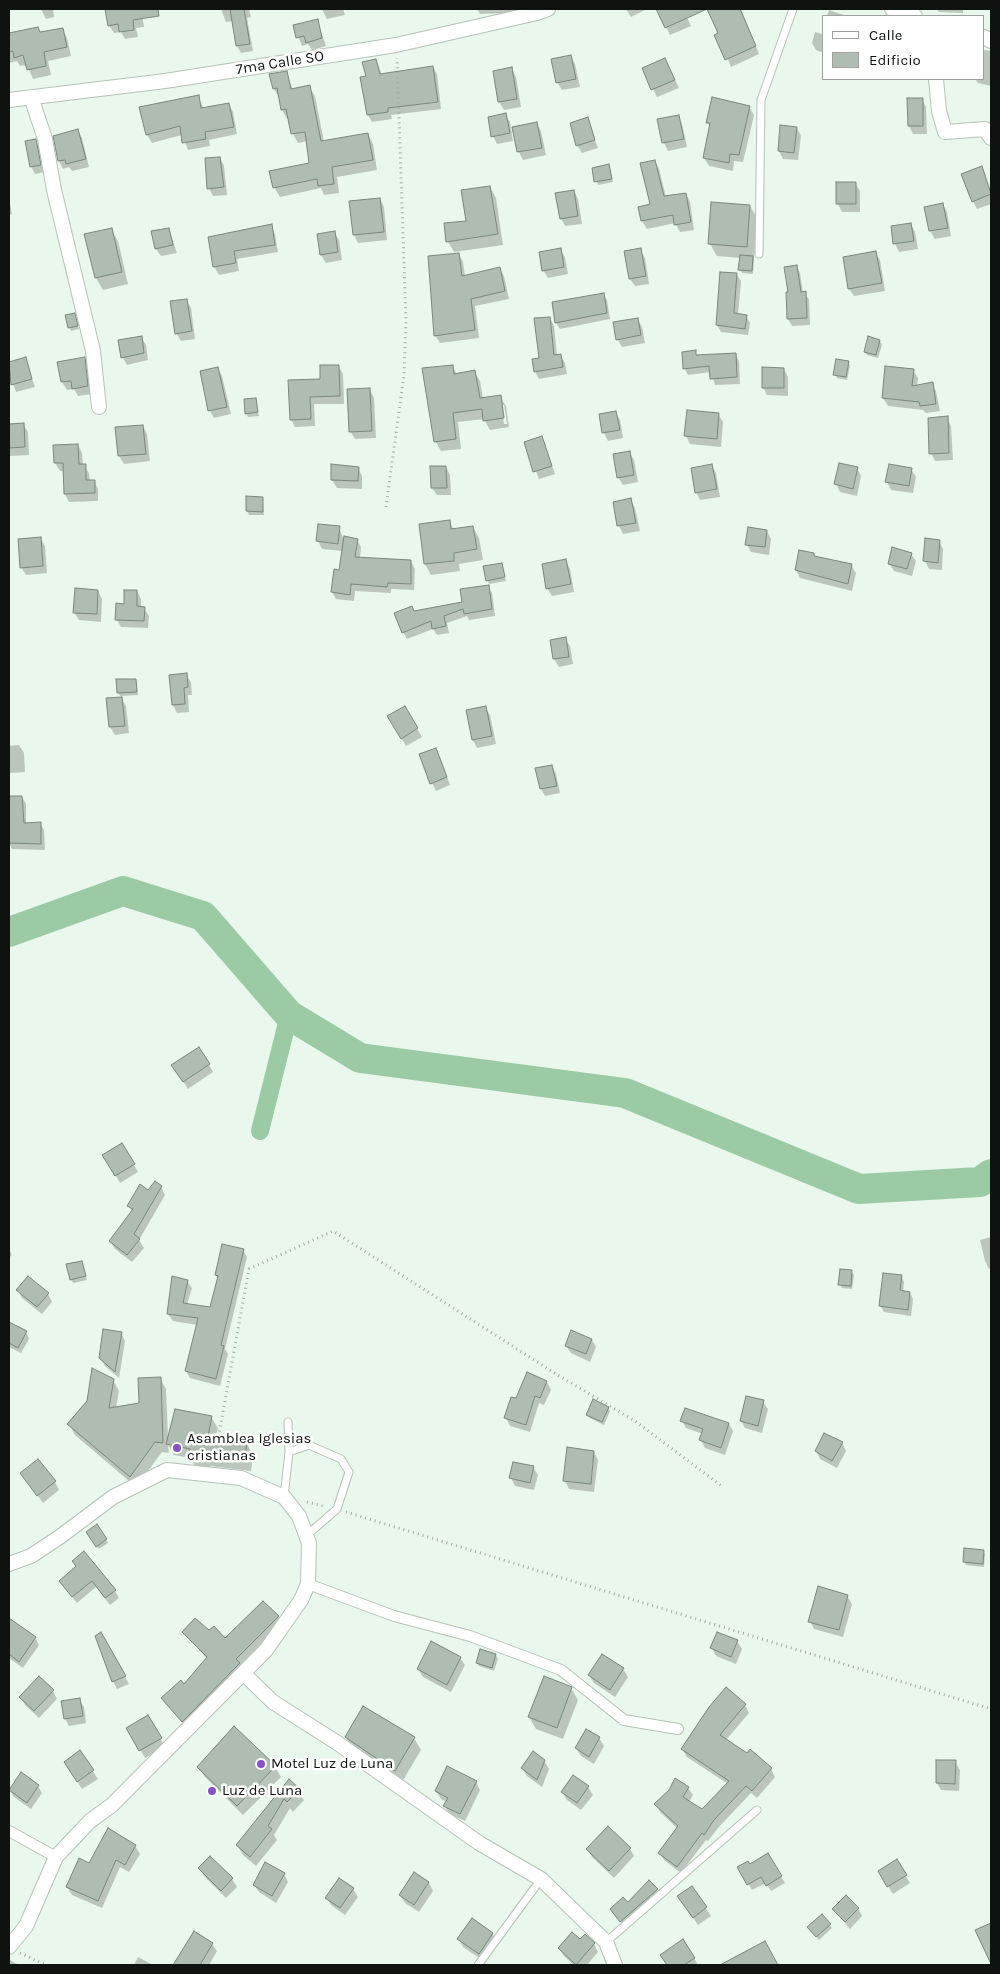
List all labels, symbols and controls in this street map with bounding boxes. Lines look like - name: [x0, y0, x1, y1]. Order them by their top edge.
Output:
- legend: [822, 15, 985, 80]
- text: Calle: [869, 26, 903, 44]
- street label: 7ma Calle SO: [235, 47, 325, 79]
- text: Edificio: [869, 51, 921, 69]
- place label: Asamblea Iglesias cristianas: [187, 1430, 311, 1465]
- marker: Asamblea Iglesias cristianas: [171, 1442, 183, 1454]
- place label: Motel Luz de Luna: [271, 1755, 393, 1773]
- marker: Motel Luz de Luna: [255, 1758, 267, 1770]
- place label: Luz de Luna: [222, 1782, 302, 1800]
- marker: Luz de Luna: [206, 1785, 218, 1797]

